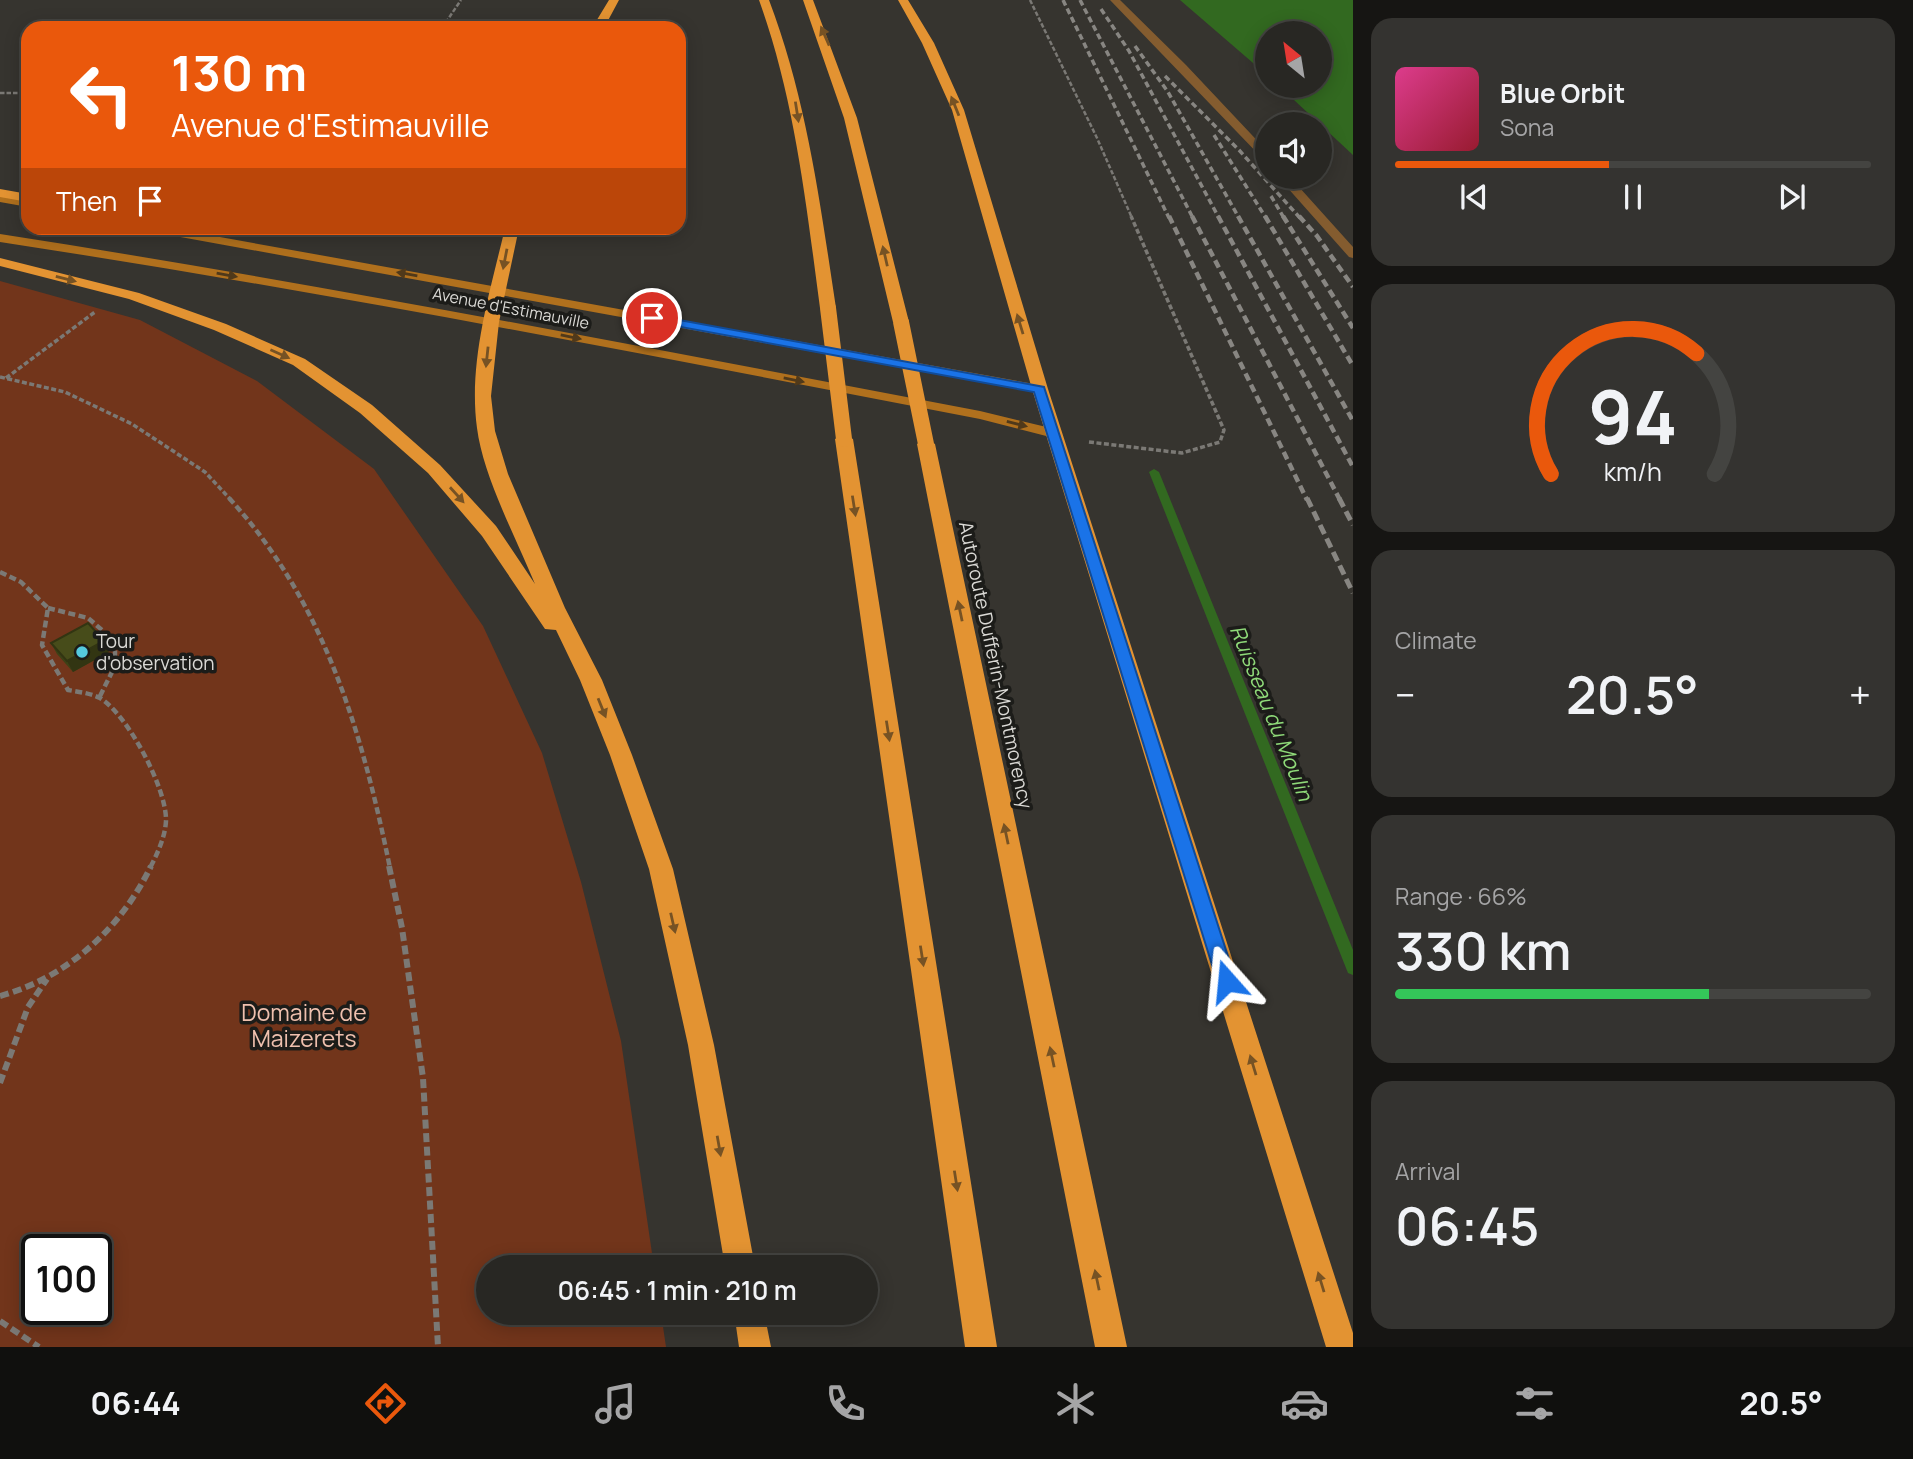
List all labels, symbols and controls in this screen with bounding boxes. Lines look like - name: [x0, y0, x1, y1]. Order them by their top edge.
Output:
- north arrow: [1255, 21, 1332, 98]
- map controls: [1255, 21, 1332, 189]
- one-way arrow: [819, 26, 830, 47]
- text: 130 m: [171, 39, 307, 106]
- icon: left: [56, 49, 147, 140]
- text: Blue Orbit: [1500, 75, 1625, 111]
- one-way arrow: [950, 95, 961, 116]
- one-way arrow: [791, 101, 802, 123]
- text: Avenue d'Estimauville: [171, 103, 489, 147]
- text: Sona: [1500, 111, 1554, 143]
- button: sound: [1255, 112, 1332, 189]
- icon: previous: [1455, 178, 1493, 216]
- icon: pause: [1614, 178, 1652, 216]
- icon: next: [1773, 178, 1811, 216]
- icon: arrive: [131, 182, 169, 220]
- text: Then: [56, 183, 117, 219]
- one-way arrow: [879, 244, 890, 266]
- one-way arrow: [499, 248, 510, 270]
- one-way arrow: [396, 268, 418, 279]
- one-way arrow: [216, 270, 238, 281]
- one-way arrow: [55, 274, 77, 285]
- street label: Avenue d'Estimauville: [431, 282, 591, 334]
- pin: [622, 288, 682, 348]
- icon: arrive: [633, 299, 671, 337]
- one-way arrow: [1015, 313, 1025, 334]
- one-way arrow: [560, 332, 582, 343]
- one-way arrow: [481, 346, 492, 368]
- one-way arrow: [270, 349, 291, 360]
- text: 94: [1588, 366, 1678, 466]
- one-way arrow: [783, 374, 805, 385]
- one-way arrow: [1007, 419, 1029, 430]
- text: km/h: [1604, 453, 1662, 488]
- one-way arrow: [449, 486, 465, 504]
- one-way arrow: [849, 495, 860, 517]
- street label: Autoroute Dufferin-Montmorency: [953, 519, 1039, 811]
- one-way arrow: [955, 600, 966, 622]
- water label: Ruisseau du Moulin: [1224, 621, 1321, 806]
- text: Climate: [1395, 624, 1477, 656]
- place label: Tour d'observation: [96, 628, 215, 676]
- marker: Tour d'observation: [74, 644, 90, 660]
- text: 20.5°: [1566, 659, 1699, 730]
- text: −: [1395, 668, 1416, 720]
- text: +: [1849, 668, 1871, 720]
- one-way arrow: [597, 697, 608, 718]
- one-way arrow: [883, 720, 894, 742]
- one-way arrow: [1000, 823, 1011, 845]
- text: Range · 66%: [1395, 880, 1527, 912]
- one-way arrow: [668, 912, 679, 934]
- text: 330 km: [1395, 915, 1571, 986]
- position arrow: [1190, 944, 1264, 1018]
- one-way arrow: [917, 945, 928, 967]
- park label: Domaine de Maizerets: [241, 996, 367, 1054]
- one-way arrow: [1046, 1046, 1057, 1068]
- one-way arrow: [1247, 1054, 1258, 1075]
- one-way arrow: [714, 1135, 725, 1157]
- text: Arrival: [1395, 1155, 1461, 1187]
- one-way arrow: [951, 1170, 962, 1192]
- text: 06:45: [1395, 1190, 1539, 1261]
- speed limit sign: 100: [21, 1234, 112, 1325]
- one-way arrow: [1092, 1269, 1103, 1291]
- one-way arrow: [1316, 1271, 1326, 1292]
- text: 06:45 · 1 min · 210 m: [557, 1272, 797, 1308]
- icon: directions: [361, 1379, 410, 1428]
- icon: music: [591, 1379, 640, 1428]
- icon: phone: [821, 1379, 870, 1428]
- icon: climate: [1051, 1379, 1100, 1428]
- icon: car: [1280, 1379, 1329, 1428]
- icon: filters: [1510, 1379, 1559, 1428]
- text: 06:44: [90, 1381, 181, 1425]
- text: 20.5°: [1740, 1381, 1823, 1425]

